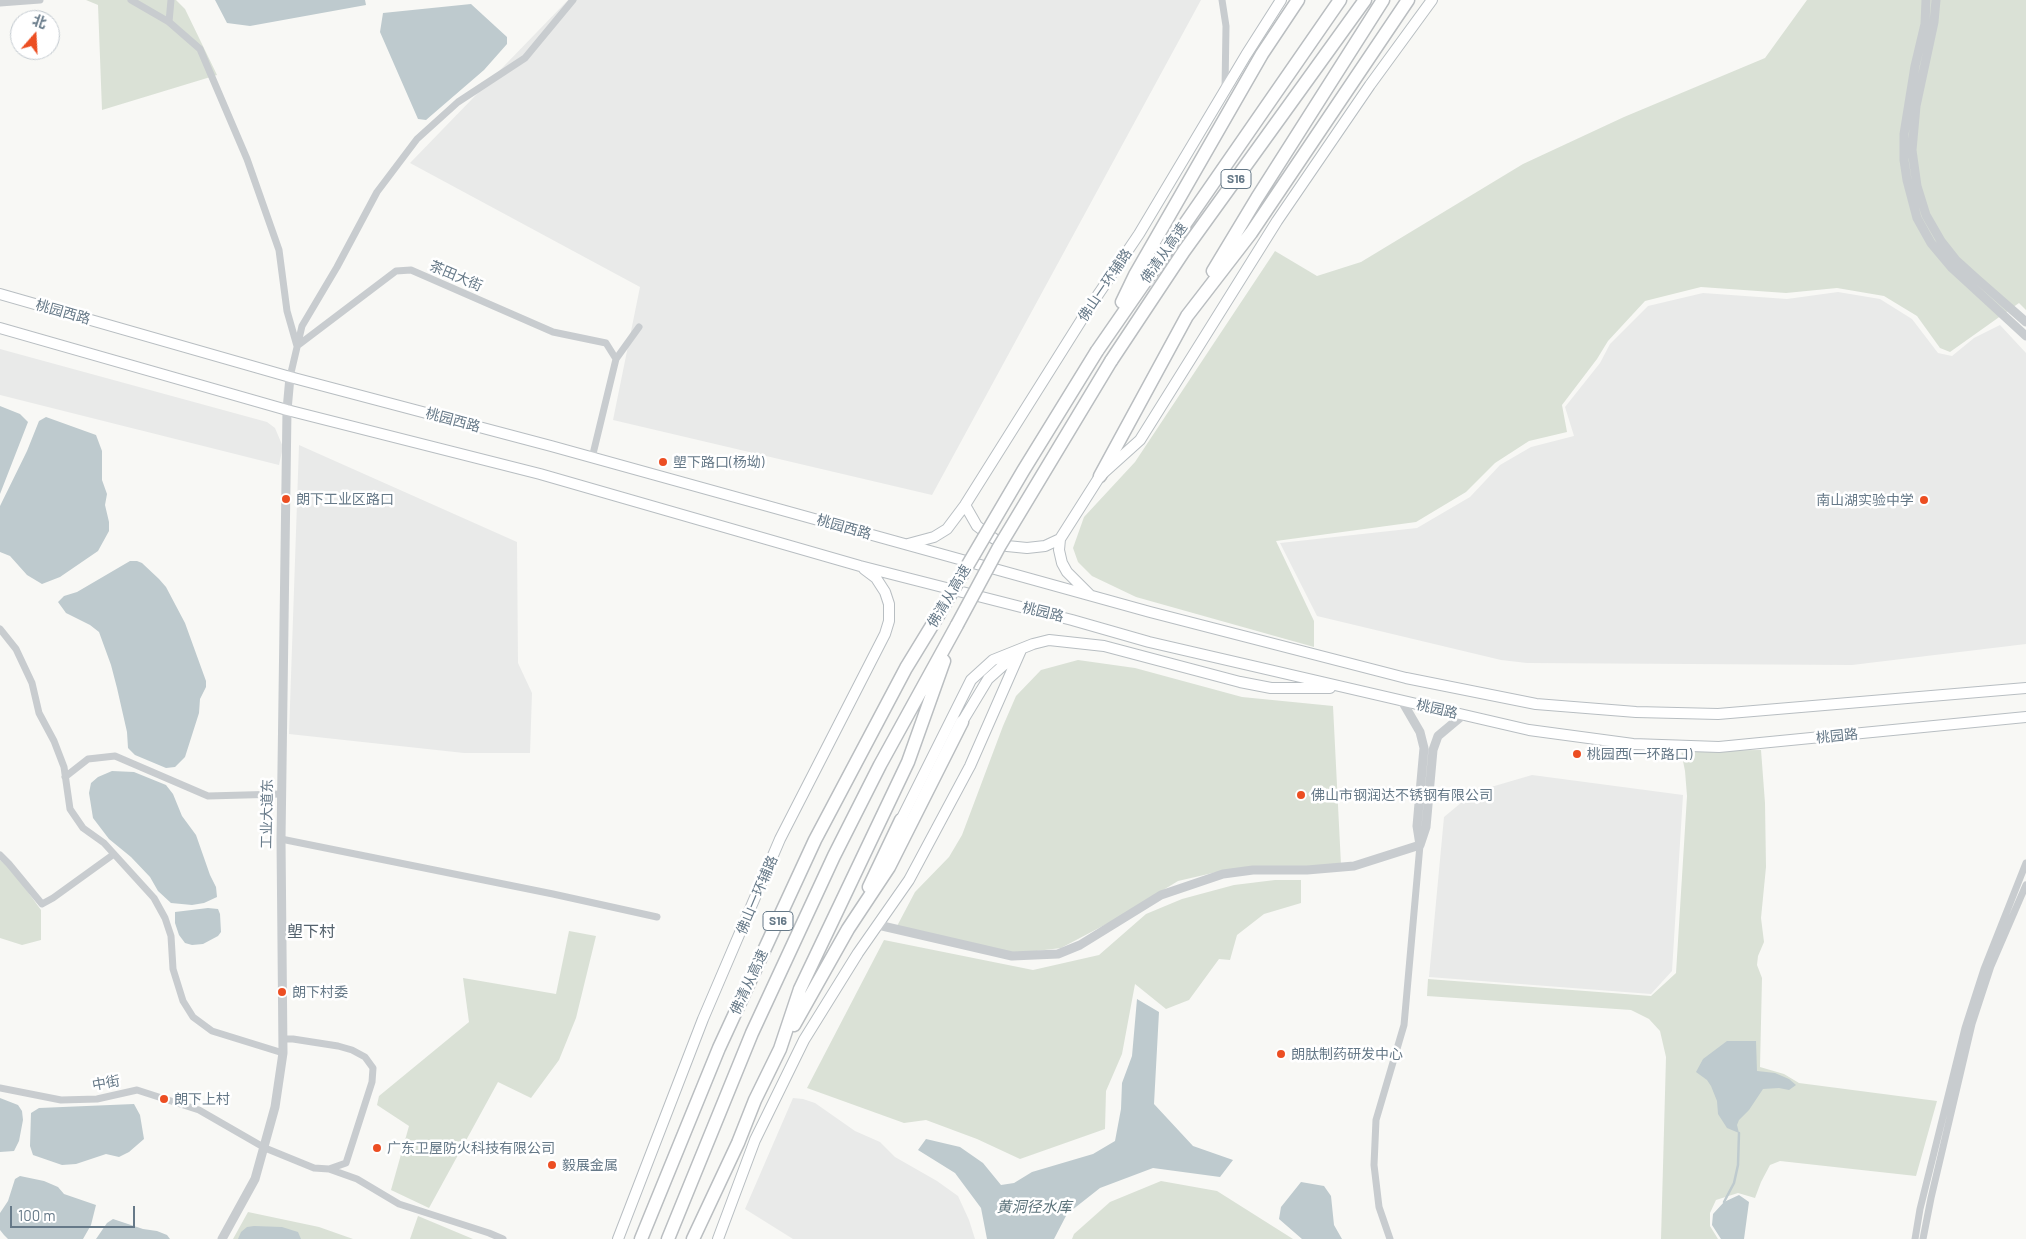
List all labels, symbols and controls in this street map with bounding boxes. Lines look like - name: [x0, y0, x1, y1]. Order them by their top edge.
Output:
- north arrow: [10, 10, 60, 60]
- text: 北: [30, 11, 49, 32]
- road number: S16: [1221, 170, 1251, 188]
- street label: 佛清从高速: [1137, 220, 1191, 286]
- street label: 佛山一环辅路: [1075, 245, 1135, 325]
- street label: 茶田大街: [427, 257, 485, 295]
- street label: 桃园西路: [34, 296, 92, 328]
- street label: 桃园西路: [424, 405, 482, 435]
- place label: 塱下路口(杨坳): [673, 454, 764, 470]
- marker: 塱下路口(杨坳): [657, 456, 669, 468]
- place label: 朗下工业区路口: [296, 491, 394, 507]
- place label: 南山湖实验中学: [1816, 492, 1914, 508]
- marker: 朗下工业区路口: [280, 493, 292, 505]
- marker: 南山湖实验中学: [1918, 494, 1930, 506]
- street label: 桃园西路: [815, 511, 873, 543]
- street label: 佛清从高速: [924, 562, 974, 630]
- street label: 桃园路: [1021, 599, 1065, 625]
- street label: 桃园路: [1415, 696, 1459, 722]
- street label: 桃园路: [1815, 725, 1859, 747]
- place label: 桃园西(一环路口): [1587, 746, 1692, 762]
- marker: 桃园西(一环路口): [1571, 748, 1583, 760]
- street label: 工业大道东: [258, 779, 276, 849]
- place label: 佛山市钢润达不锈钢有限公司: [1311, 787, 1493, 803]
- marker: 佛山市钢润达不锈钢有限公司: [1295, 789, 1307, 801]
- street label: 佛山一环辅路: [733, 853, 781, 937]
- road number: S16: [763, 911, 793, 930]
- district label: 塱下村: [287, 922, 335, 942]
- street label: 佛清从高速: [727, 947, 771, 1017]
- place label: 朗下村委: [292, 984, 348, 1000]
- marker: 朗下村委: [276, 986, 288, 998]
- place label: 朗肽制药研发中心: [1291, 1046, 1403, 1062]
- marker: 朗肽制药研发中心: [1275, 1048, 1287, 1060]
- street label: 中街: [91, 1072, 121, 1094]
- place label: 朗下上村: [174, 1091, 230, 1107]
- marker: 朗下上村: [158, 1093, 170, 1105]
- place label: 广东卫屋防火科技有限公司: [387, 1140, 555, 1156]
- marker: 广东卫屋防火科技有限公司: [371, 1142, 383, 1154]
- place label: 毅展金属: [562, 1157, 618, 1173]
- marker: 毅展金属: [546, 1159, 558, 1171]
- scale bar: [12, 1196, 138, 1228]
- water label: 黄洞径水库: [997, 1198, 1071, 1216]
- text: 100 m: [18, 1206, 56, 1224]

